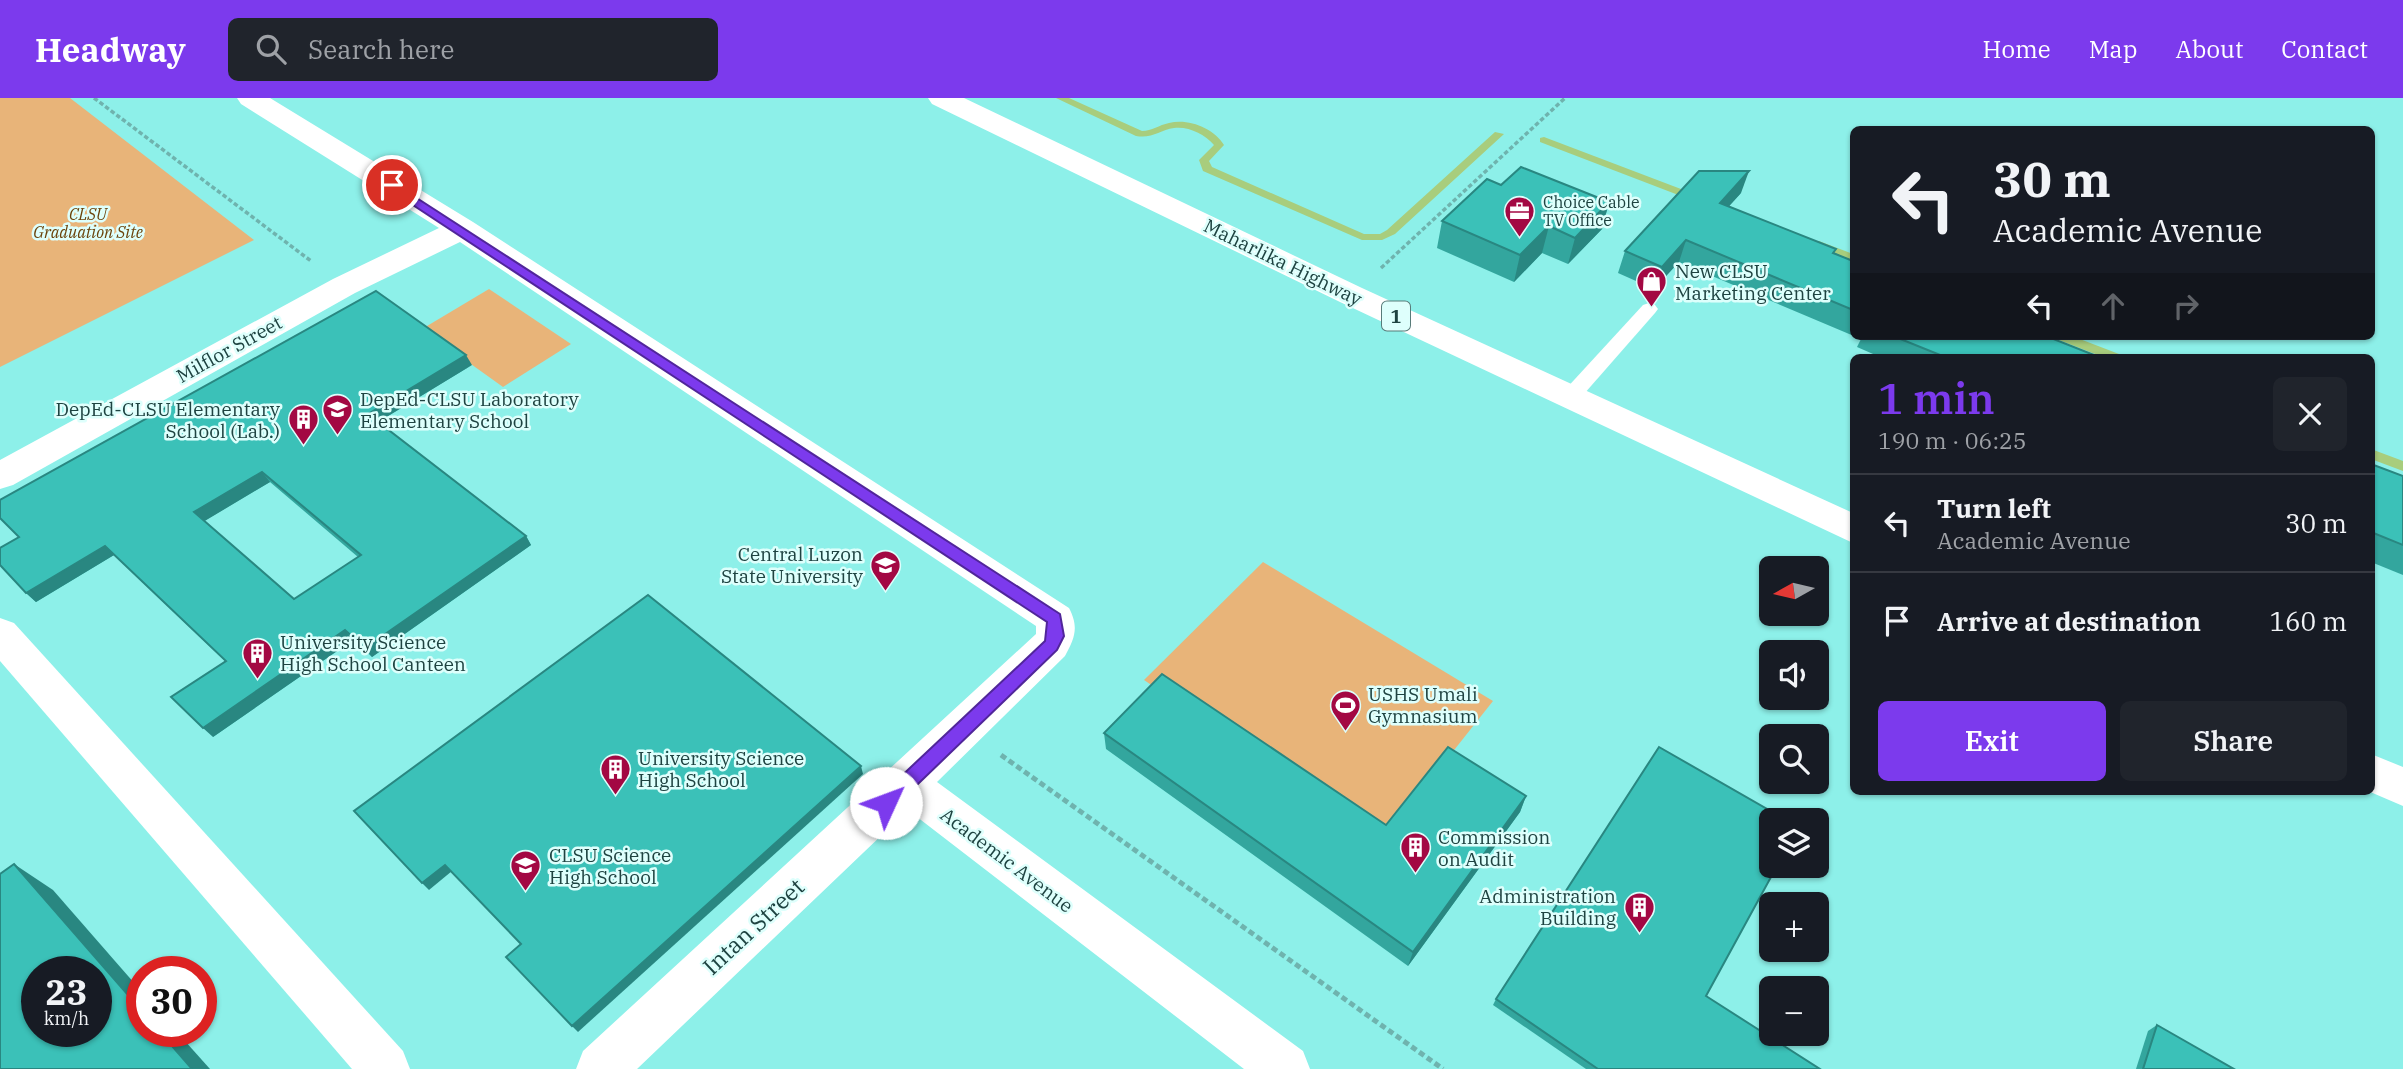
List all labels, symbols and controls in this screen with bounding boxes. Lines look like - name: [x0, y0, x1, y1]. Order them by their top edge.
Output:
- search box: [228, 18, 718, 81]
- text: Headway: [35, 28, 186, 71]
- icon: search: [252, 30, 290, 68]
- text: Search here: [308, 32, 454, 66]
- text: Home: [1983, 33, 2051, 65]
- text: Map: [2089, 33, 2137, 65]
- text: About: [2175, 33, 2243, 65]
- text: Contact: [2281, 33, 2368, 65]
- text: 30 m: [1993, 147, 2111, 210]
- icon: left: [1878, 154, 1969, 245]
- pin: [362, 155, 422, 215]
- icon: arrive: [373, 166, 411, 204]
- place label: Choice Cable TV Office: [1543, 192, 1640, 230]
- office icon: Choice Cable TV Office: [1503, 194, 1537, 238]
- park label: CLSU Graduation Site: [33, 204, 143, 242]
- text: Academic Avenue: [1993, 209, 2262, 251]
- street label: Maharlika Highway: [1200, 213, 1367, 311]
- place label: New CLSU Marketing Center: [1675, 259, 1831, 305]
- shop icon: New CLSU Marketing Center: [1635, 265, 1669, 309]
- icon: left: [2021, 287, 2059, 325]
- icon: ahead: [2094, 287, 2132, 325]
- icon: right: [2167, 287, 2205, 325]
- road number: 1: [1382, 302, 1410, 330]
- street label: Milflor Street: [172, 310, 286, 388]
- text: 1 min: [1878, 371, 1995, 426]
- button: close: [2273, 377, 2347, 451]
- place label: DepEd-CLSU Laboratory Elementary School: [360, 387, 580, 433]
- school or university icon: DepEd-CLSU Laboratory Elementary School: [320, 393, 354, 437]
- place label: DepEd-CLSU Elementary School (Lab.): [55, 397, 281, 443]
- building icon: DepEd-CLSU Elementary School (Lab.): [286, 403, 320, 447]
- text: 190 m · 06:25: [1878, 425, 2027, 455]
- text: Turn left: [1937, 491, 2051, 525]
- icon: left: [1878, 504, 1916, 542]
- text: 30 m: [2285, 506, 2347, 540]
- text: Academic Avenue: [1937, 525, 2131, 555]
- place label: Central Luzon State University: [721, 542, 864, 588]
- school or university icon: Central Luzon State University: [869, 548, 903, 592]
- north arrow: [1759, 556, 1829, 626]
- map controls: [1759, 556, 1829, 1046]
- icon: arrive: [1878, 602, 1916, 640]
- text: Arrive at destination: [1937, 604, 2201, 638]
- text: 160 m: [2269, 604, 2347, 638]
- place label: University Science High School Canteen: [280, 630, 466, 676]
- building icon: University Science High School Canteen: [240, 636, 274, 680]
- button: sound: [1759, 640, 1829, 710]
- place label: USHS Umali Gymnasium: [1368, 682, 1478, 728]
- sports icon: USHS Umali Gymnasium: [1328, 688, 1362, 732]
- button: Exit: [1878, 701, 2106, 781]
- button: Share: [2120, 701, 2347, 781]
- button: search: [1759, 724, 1829, 794]
- place label: University Science High School: [638, 746, 804, 792]
- building icon: University Science High School: [598, 752, 632, 796]
- position arrow: [849, 766, 923, 840]
- street label: Academic Avenue: [936, 802, 1078, 918]
- button: layers: [1759, 808, 1829, 878]
- place label: Commission on Audit: [1438, 825, 1550, 871]
- building icon: Commission on Audit: [1398, 831, 1432, 875]
- place label: CLSU Science High School: [549, 843, 671, 889]
- school or university icon: CLSU Science High School: [509, 849, 543, 893]
- street label: Intan Street: [696, 871, 810, 981]
- place label: Administration Building: [1479, 884, 1617, 930]
- building icon: Administration Building: [1622, 890, 1656, 934]
- button: +: [1759, 892, 1829, 962]
- speed limit sign: 30: [126, 956, 217, 1047]
- text: 23: [45, 969, 88, 1015]
- button: −: [1759, 976, 1829, 1046]
- text: km/h: [44, 1007, 89, 1030]

